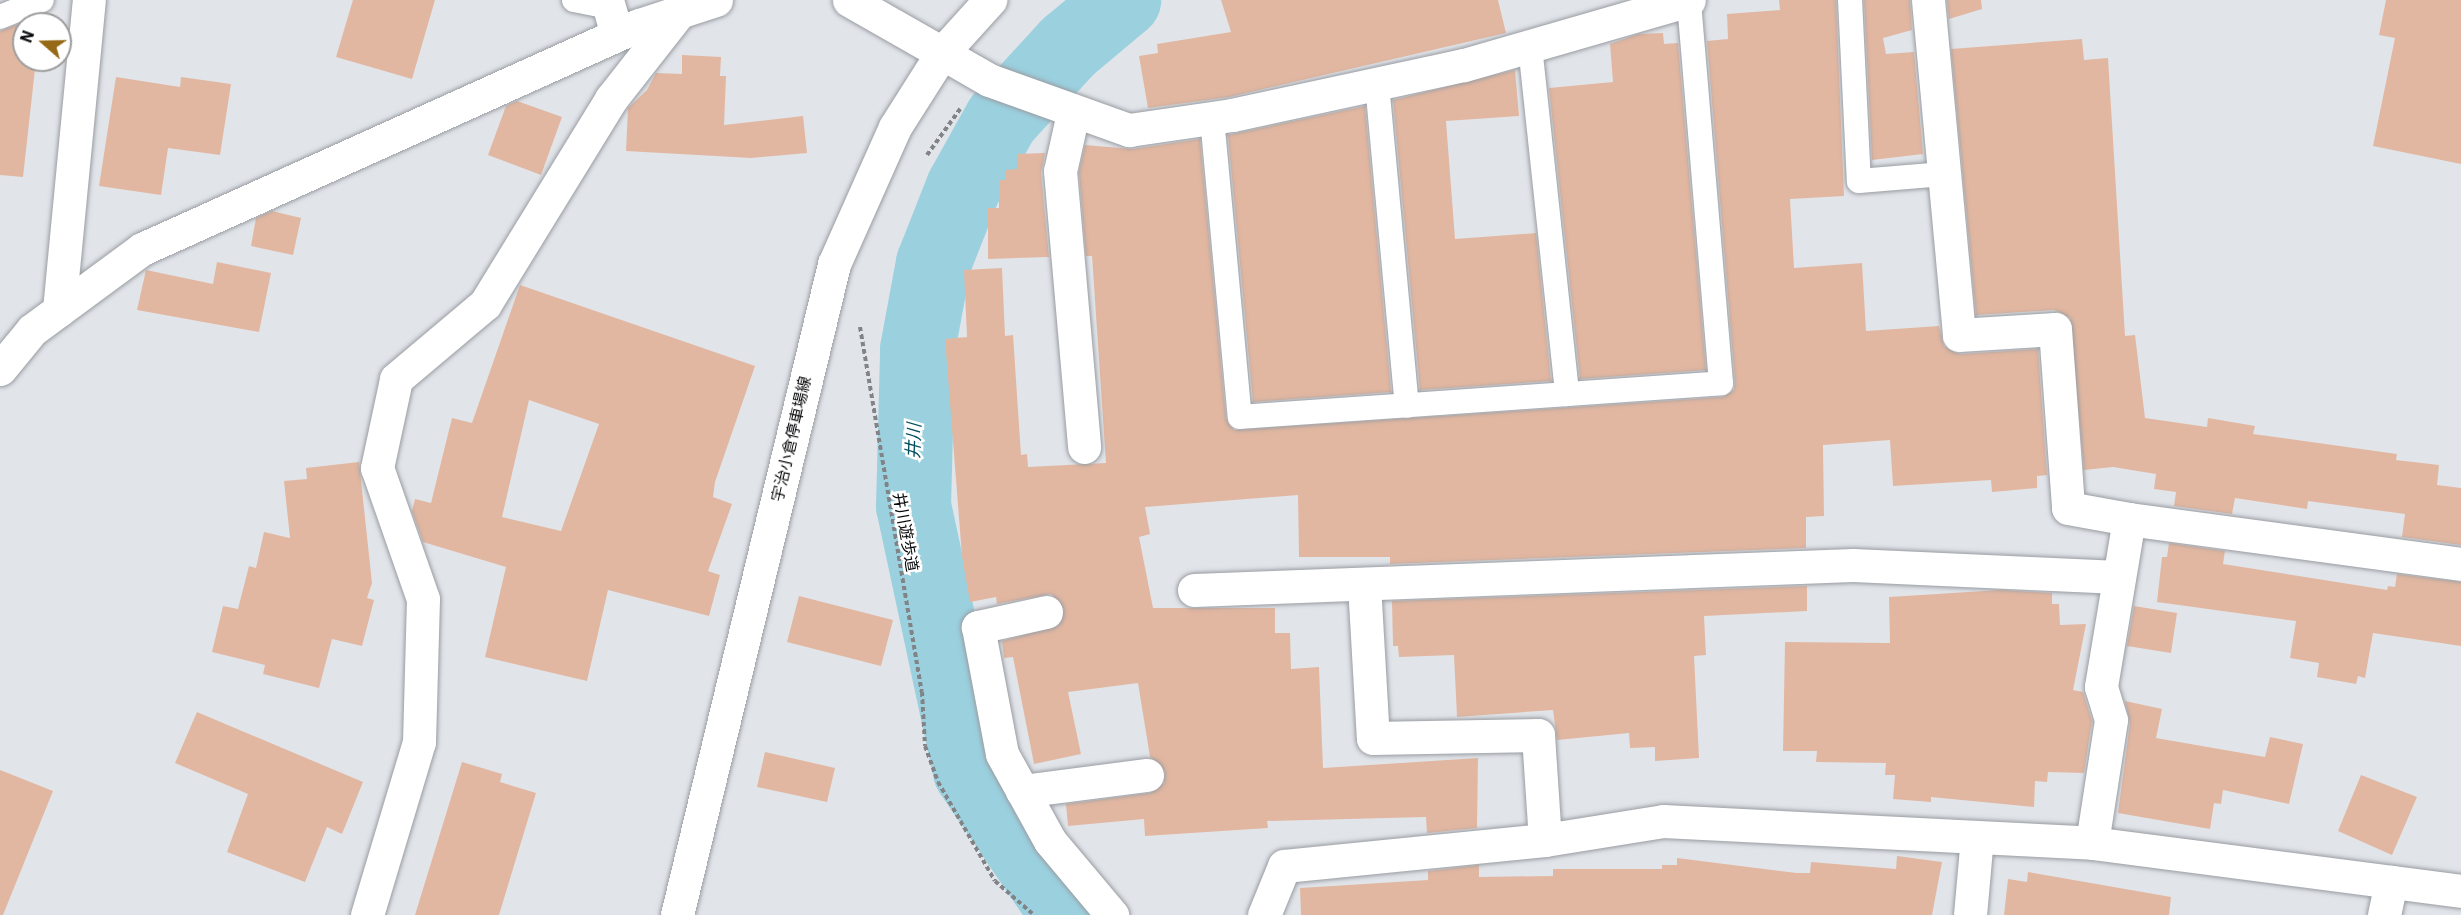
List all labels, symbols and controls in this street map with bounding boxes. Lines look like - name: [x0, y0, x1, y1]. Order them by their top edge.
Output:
- north arrow: [12, 12, 72, 72]
- text: N: [16, 28, 38, 45]
- street label: 宇治小倉停車場線: [767, 374, 815, 504]
- water label: 井川: [903, 423, 925, 459]
- street label: 井川遊歩道: [890, 491, 922, 573]

